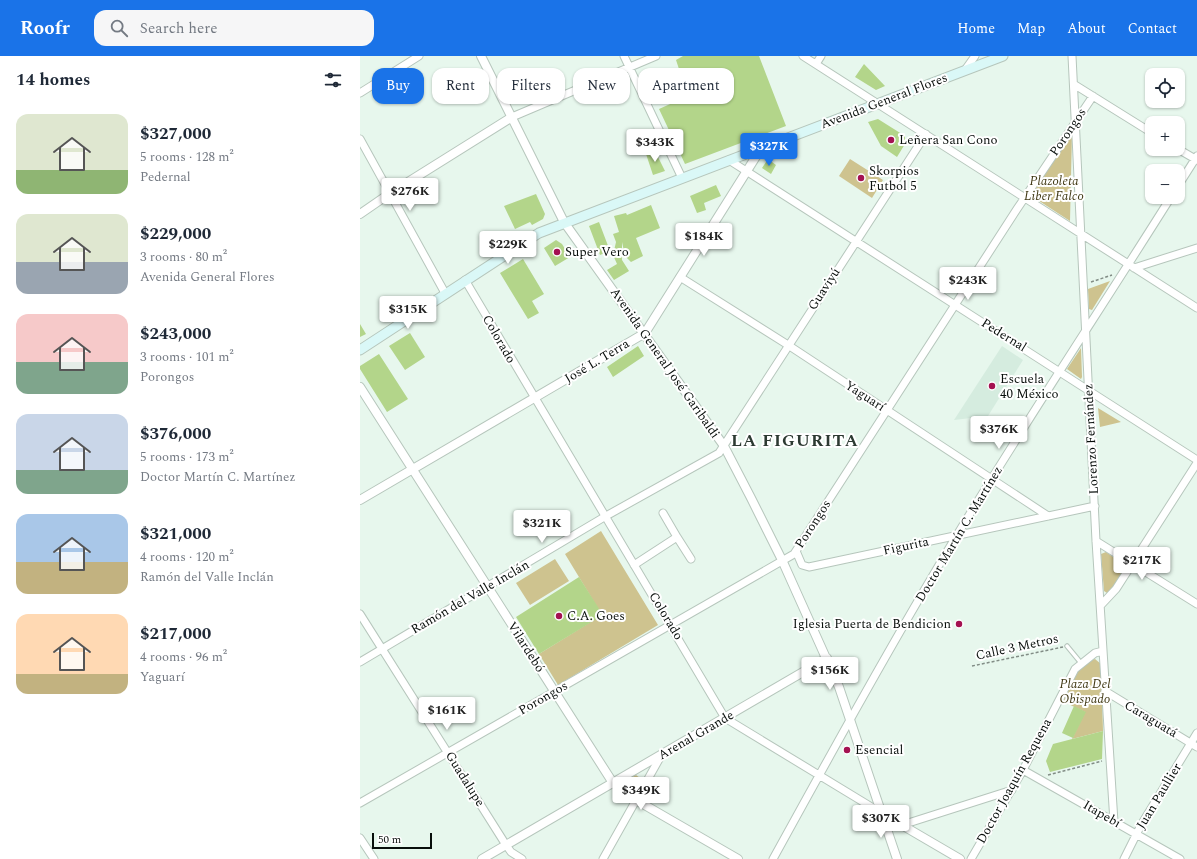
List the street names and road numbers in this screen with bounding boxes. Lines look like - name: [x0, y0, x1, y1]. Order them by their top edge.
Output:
- street label: Avenida General Flores: [818, 68, 950, 134]
- street label: Porongos: [1045, 104, 1091, 160]
- street label: Guaviyú: [803, 264, 845, 314]
- street label: Avenida General José Garibaldi: [605, 283, 725, 443]
- street label: Colorado: [477, 311, 521, 367]
- street label: Pedernal: [977, 313, 1031, 357]
- street label: José L. Terra: [561, 333, 634, 388]
- street label: Yaguarí: [841, 375, 890, 417]
- street label: Lorenzo Fernández: [1078, 383, 1104, 495]
- street label: Doctor Martín C. Martínez: [910, 462, 1008, 606]
- street label: Porongos: [790, 496, 836, 552]
- street label: Figurita: [881, 531, 931, 561]
- street label: Ramón del Valle Inclán: [407, 555, 533, 639]
- street label: Colorado: [644, 588, 688, 644]
- street label: Vilardebó: [502, 618, 550, 676]
- street label: Calle 3 Metros: [974, 628, 1060, 666]
- street label: Porongos: [514, 676, 572, 720]
- street label: Caraguatá: [1121, 695, 1182, 743]
- street label: Arenal Grande: [654, 705, 738, 765]
- street label: Doctor Joaquín Requena: [971, 714, 1057, 847]
- street label: Guadalupe: [440, 747, 490, 811]
- street label: Juan Paullier: [1131, 759, 1187, 833]
- street label: Itapebí: [1079, 795, 1126, 833]

